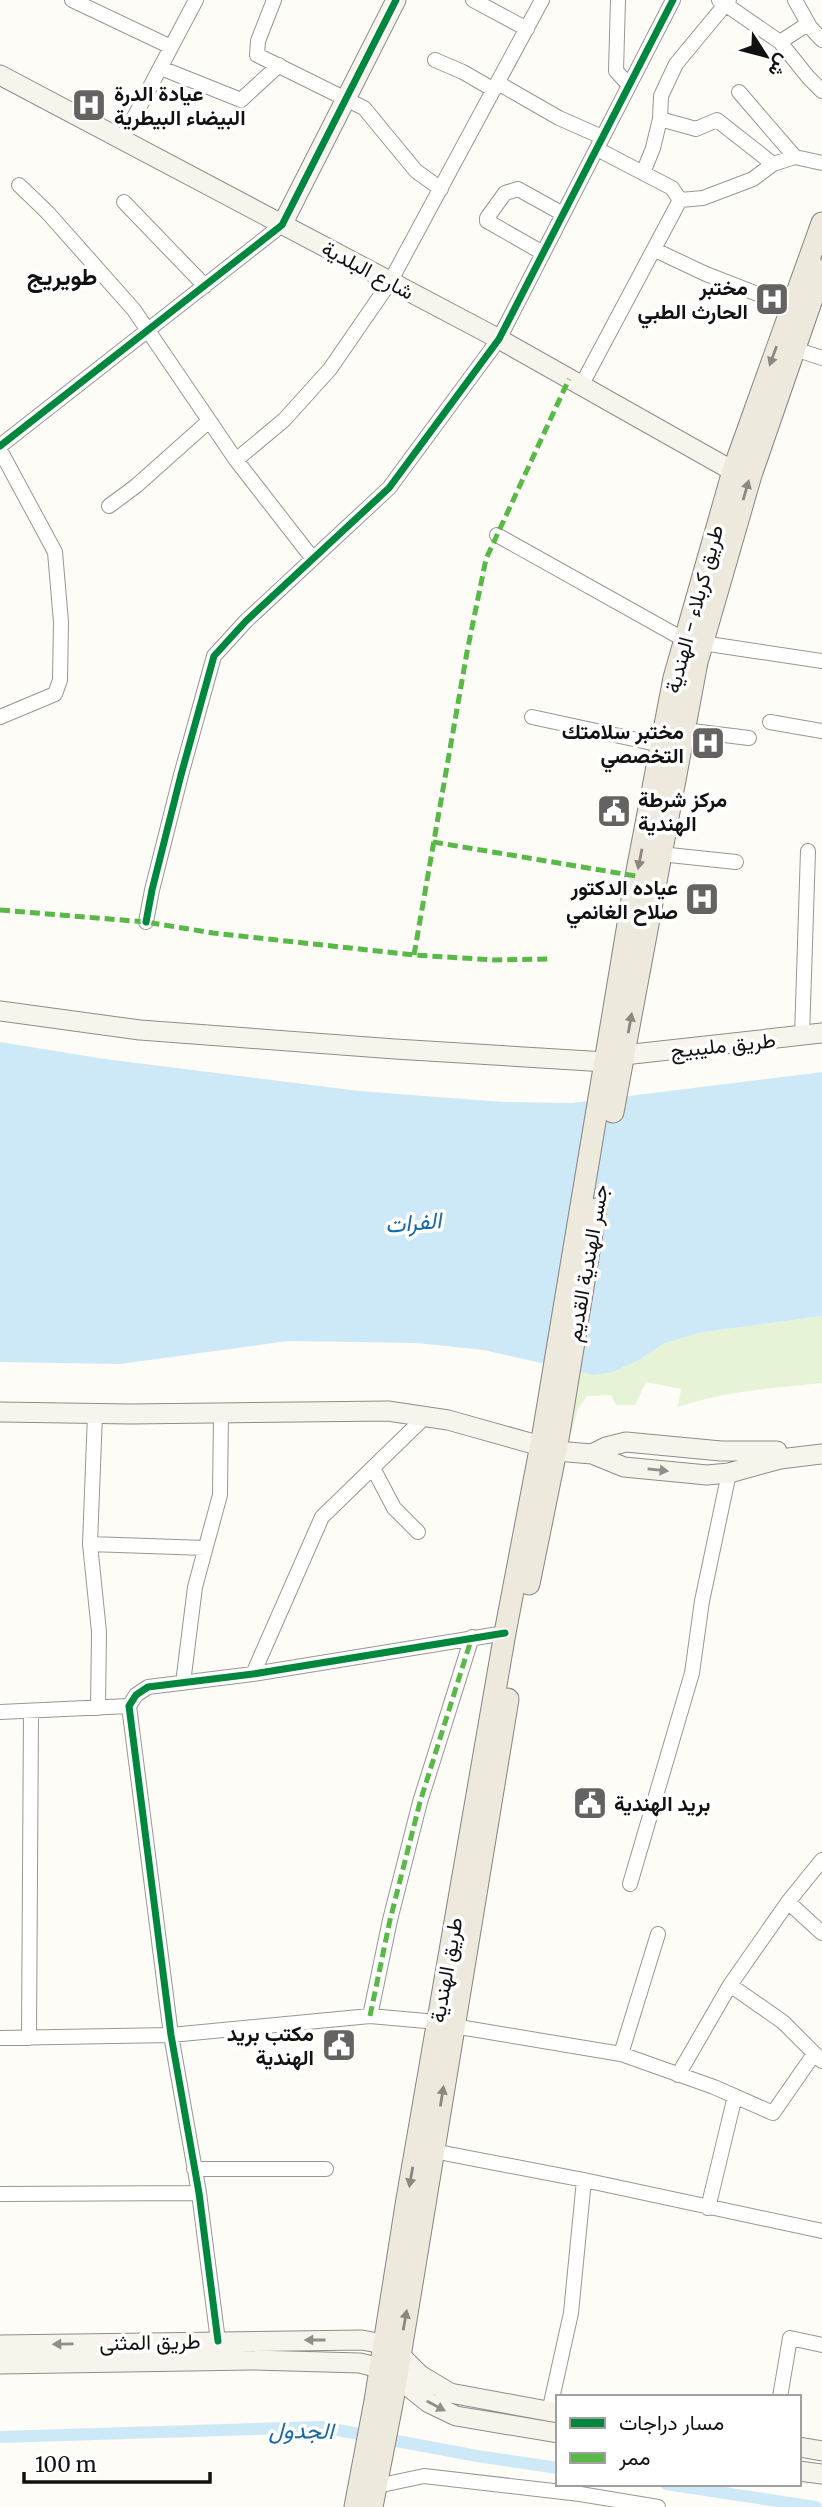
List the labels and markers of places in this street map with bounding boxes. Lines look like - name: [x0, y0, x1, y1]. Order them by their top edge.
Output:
- place label: عيادة الدرة البيضاء البيطرية: [114, 80, 246, 131]
- hospital icon: عيادة الدرة البيضاء البيطرية: [70, 86, 108, 124]
- place label: مختبر الحارث الطبي: [637, 274, 748, 329]
- hospital icon: مختبر الحارث الطبي: [753, 280, 791, 318]
- place label: مختبر سلامتك التخصصي: [562, 718, 684, 773]
- hospital icon: مختبر سلامتك التخصصي: [689, 724, 727, 762]
- place label: مركز شرطة الهندية: [638, 786, 727, 837]
- public building icon: مركز شرطة الهندية: [595, 792, 633, 830]
- place label: عياده الدكتور صلاح الغانمي: [566, 874, 678, 929]
- hospital icon: عياده الدكتور صلاح الغانمي: [683, 880, 721, 918]
- public building icon: بريد الهندية: [571, 1784, 609, 1822]
- place label: بريد الهندية: [614, 1790, 710, 1817]
- place label: مكتب بريد الهندية: [227, 2020, 314, 2071]
- public building icon: مكتب بريد الهندية: [320, 2026, 358, 2064]

